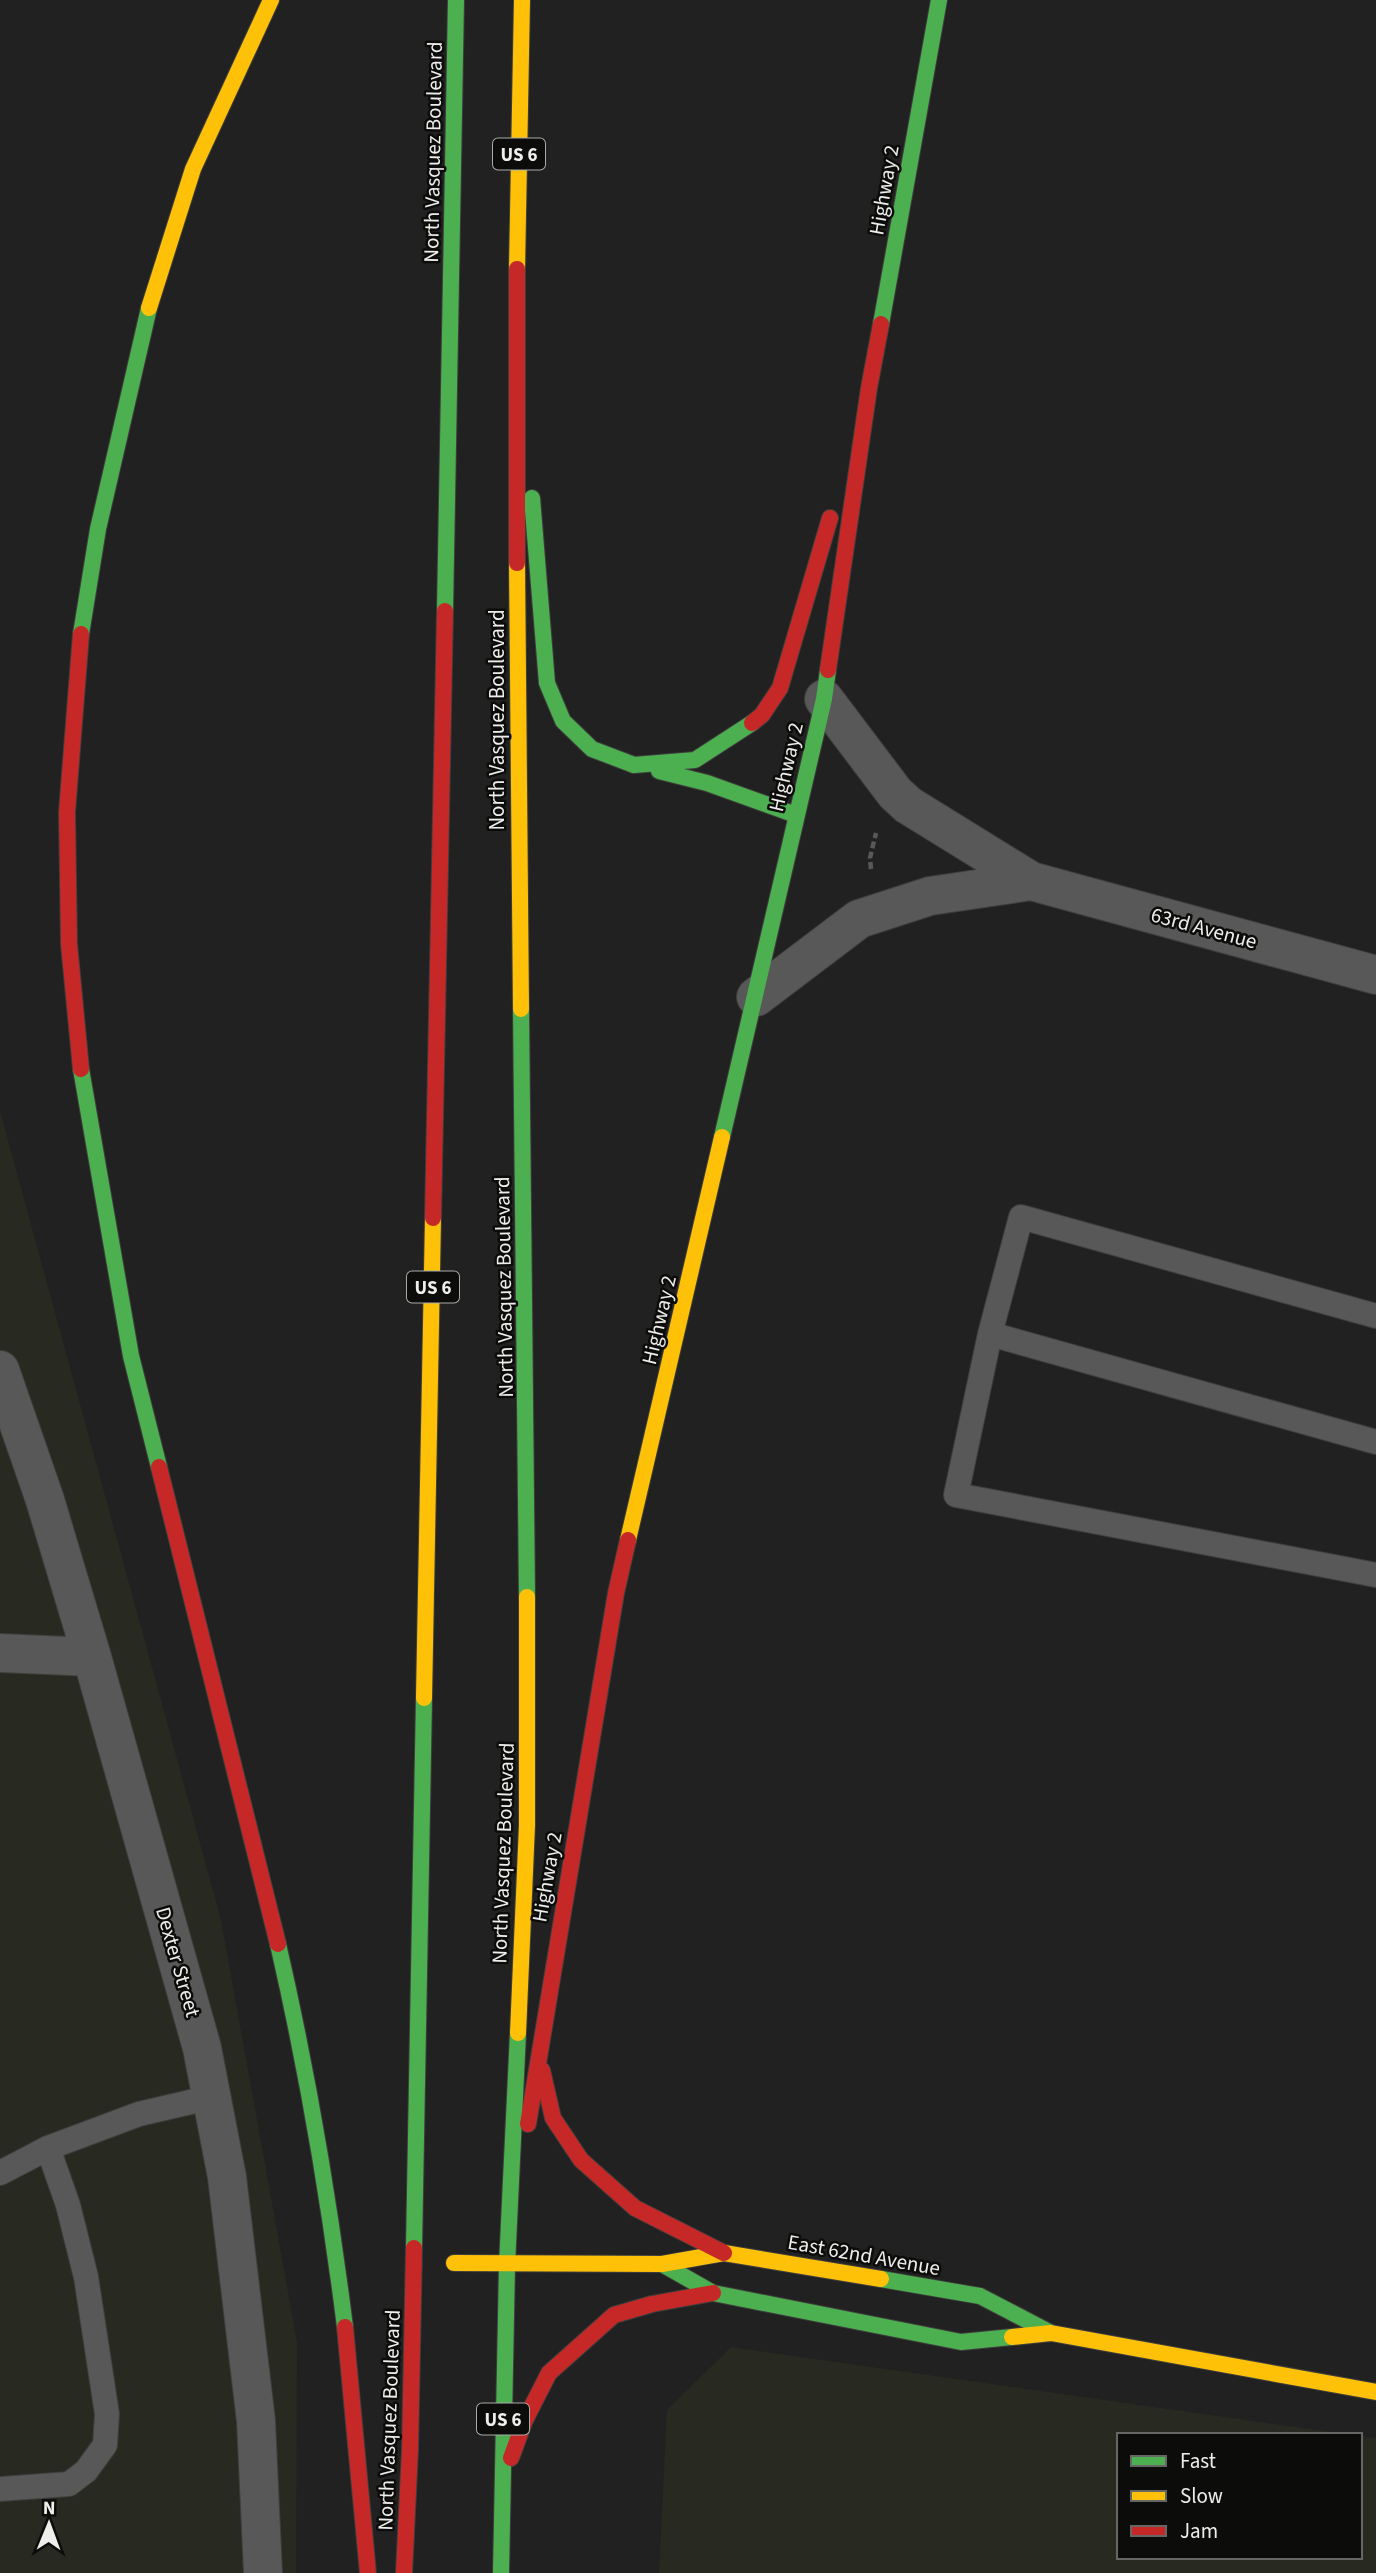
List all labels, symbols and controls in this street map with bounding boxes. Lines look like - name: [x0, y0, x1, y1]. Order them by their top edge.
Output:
- street label: North Vasquez Boulevard: [416, 41, 450, 263]
- road number: US 6: [493, 138, 545, 170]
- street label: Highway 2: [861, 143, 907, 237]
- street label: North Vasquez Boulevard: [482, 609, 512, 831]
- street label: Highway 2: [761, 719, 811, 815]
- street label: 63rd Avenue: [1148, 899, 1260, 957]
- street label: North Vasquez Boulevard: [487, 1176, 521, 1398]
- road number: US 6: [407, 1272, 459, 1302]
- street label: Highway 2: [634, 1272, 684, 1368]
- street label: North Vasquez Boulevard: [484, 1742, 522, 1964]
- street label: Highway 2: [524, 1830, 570, 1924]
- street label: Dexter Street: [148, 1903, 208, 2021]
- street label: East 62nd Avenue: [785, 2227, 943, 2283]
- street label: North Vasquez Boulevard: [370, 2309, 408, 2531]
- road number: US 6: [477, 2404, 529, 2434]
- legend: [1117, 2433, 1362, 2559]
- text: Fast: [1180, 2446, 1216, 2476]
- text: Slow: [1180, 2481, 1223, 2511]
- north arrow: [14, 2489, 84, 2559]
- text: N: [43, 2495, 56, 2522]
- text: Jam: [1180, 2516, 1218, 2546]

